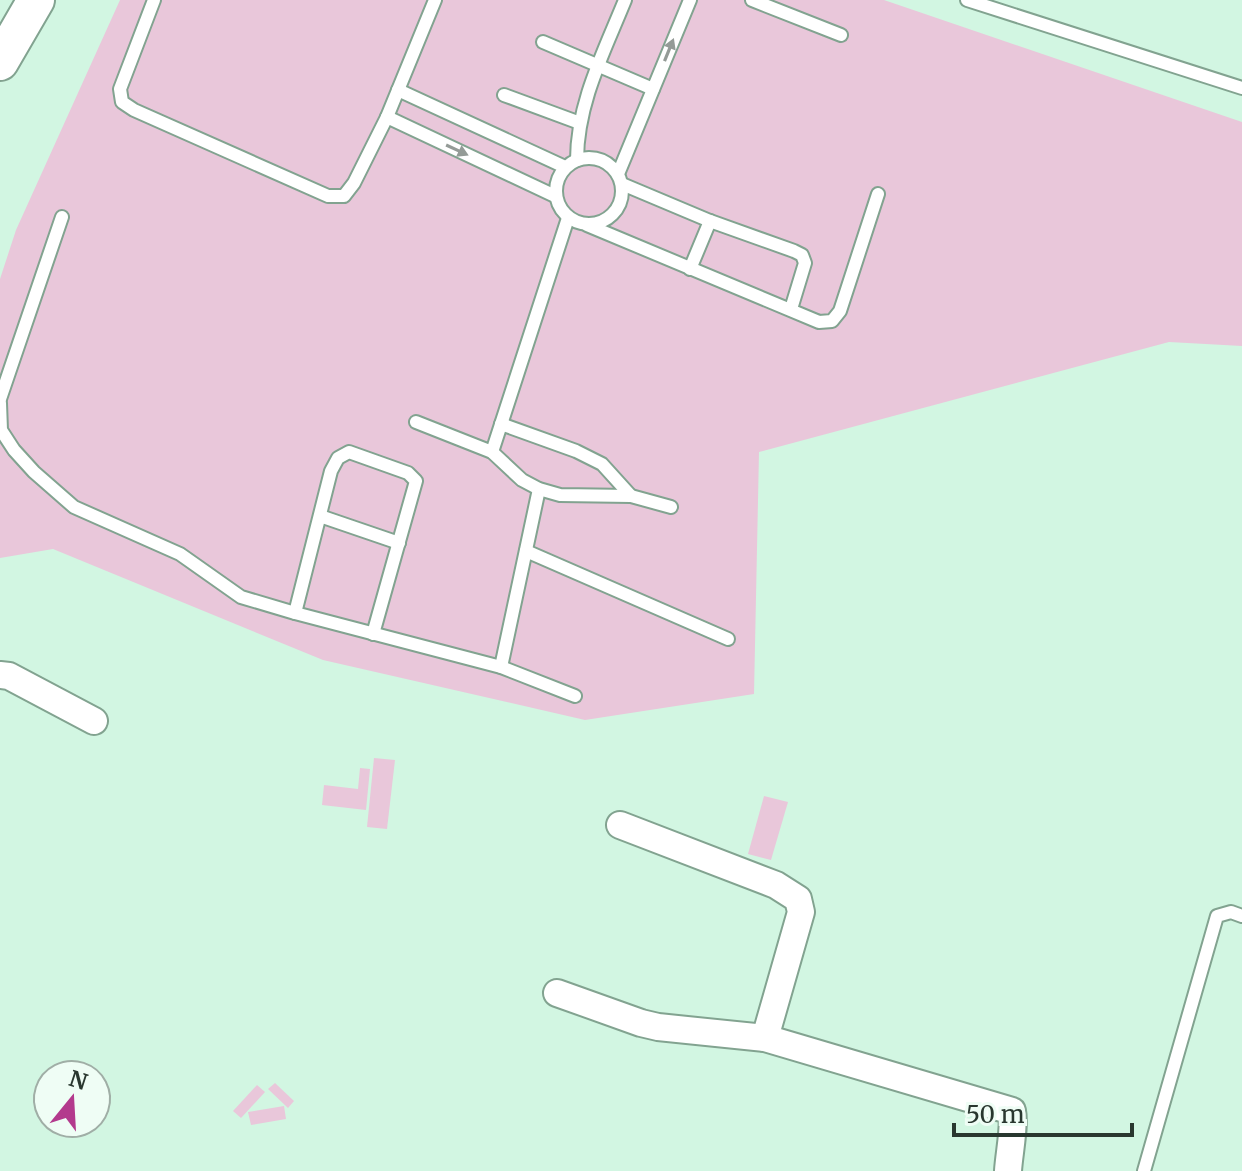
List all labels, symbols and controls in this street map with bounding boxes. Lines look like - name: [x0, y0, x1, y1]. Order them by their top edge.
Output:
- one-way arrow: [662, 39, 675, 62]
- one-way arrow: [446, 143, 469, 157]
- north arrow: [32, 1059, 112, 1139]
- text: N: [66, 1064, 91, 1096]
- scale bar: [954, 1087, 1132, 1137]
- text: 50 m: [966, 1099, 1025, 1130]

